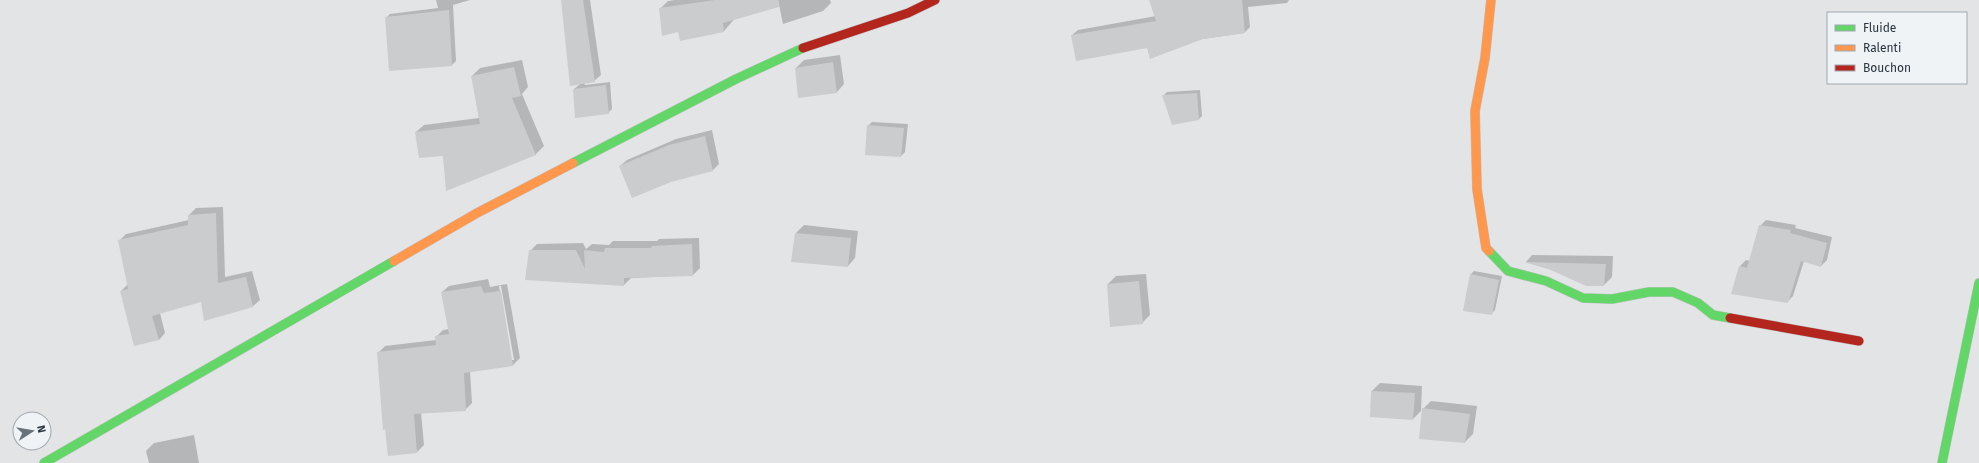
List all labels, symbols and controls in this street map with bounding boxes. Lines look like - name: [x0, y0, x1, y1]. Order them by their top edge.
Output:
- legend: [1827, 12, 1967, 84]
- text: Fluide: [1863, 21, 1896, 35]
- text: Ralenti: [1863, 41, 1901, 55]
- text: Bouchon: [1863, 61, 1911, 75]
- north arrow: [12, 411, 52, 451]
- text: N: [34, 424, 48, 434]

